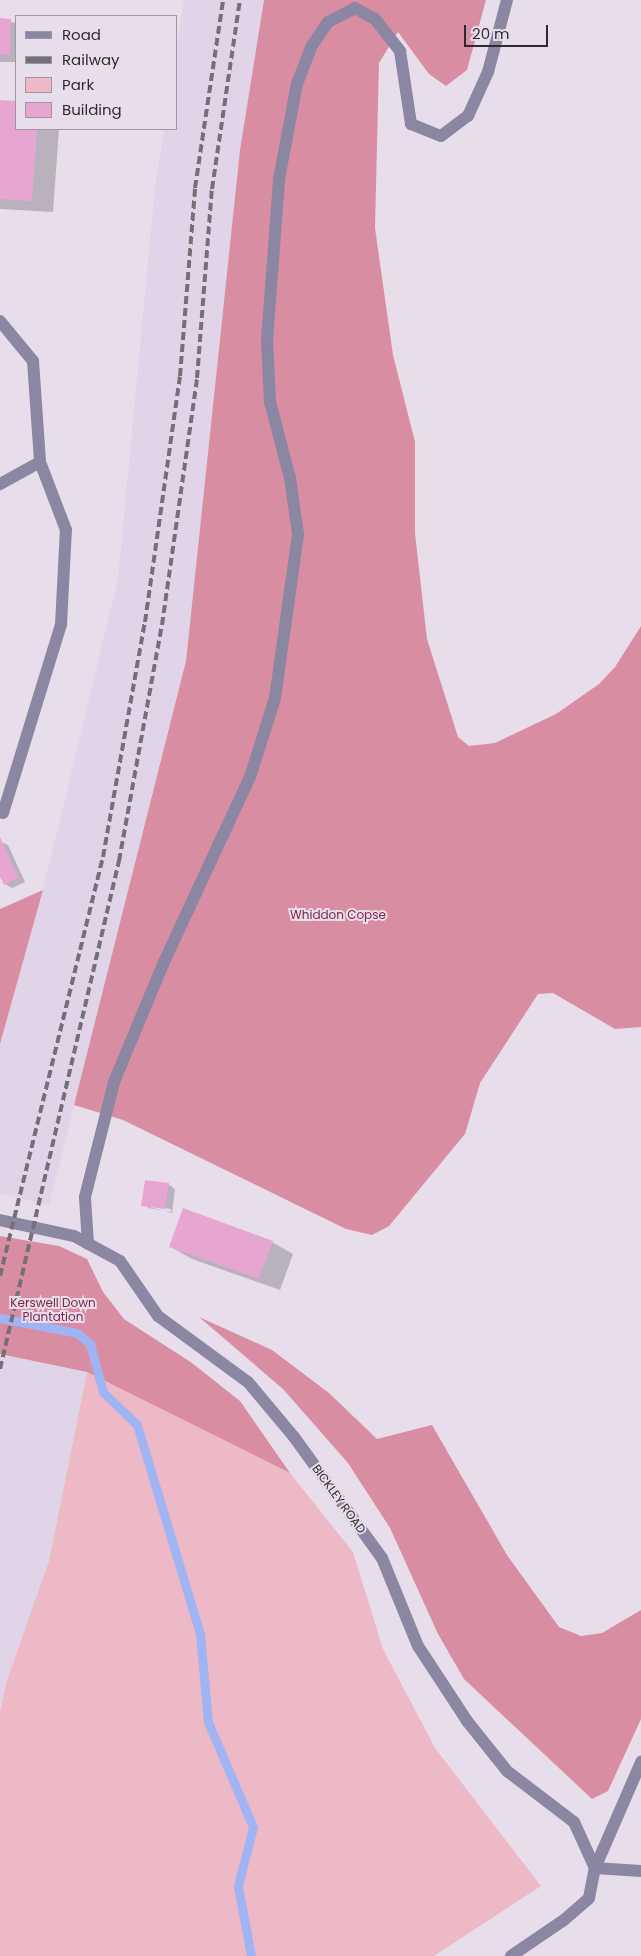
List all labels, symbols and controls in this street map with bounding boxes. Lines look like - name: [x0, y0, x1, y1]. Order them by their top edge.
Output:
- legend: [15, 15, 178, 130]
- scale bar: [466, 15, 550, 47]
- text: 20 m: [472, 23, 510, 44]
- text: Road: [62, 24, 101, 45]
- text: Railway: [62, 49, 120, 70]
- text: Park: [62, 74, 94, 95]
- text: Building: [62, 99, 122, 120]
- park label: Whiddon Copse: [290, 908, 386, 922]
- park label: Kerswell Down Plantation: [10, 1296, 96, 1324]
- street label: BICKLEY ROAD: [309, 1462, 369, 1536]

